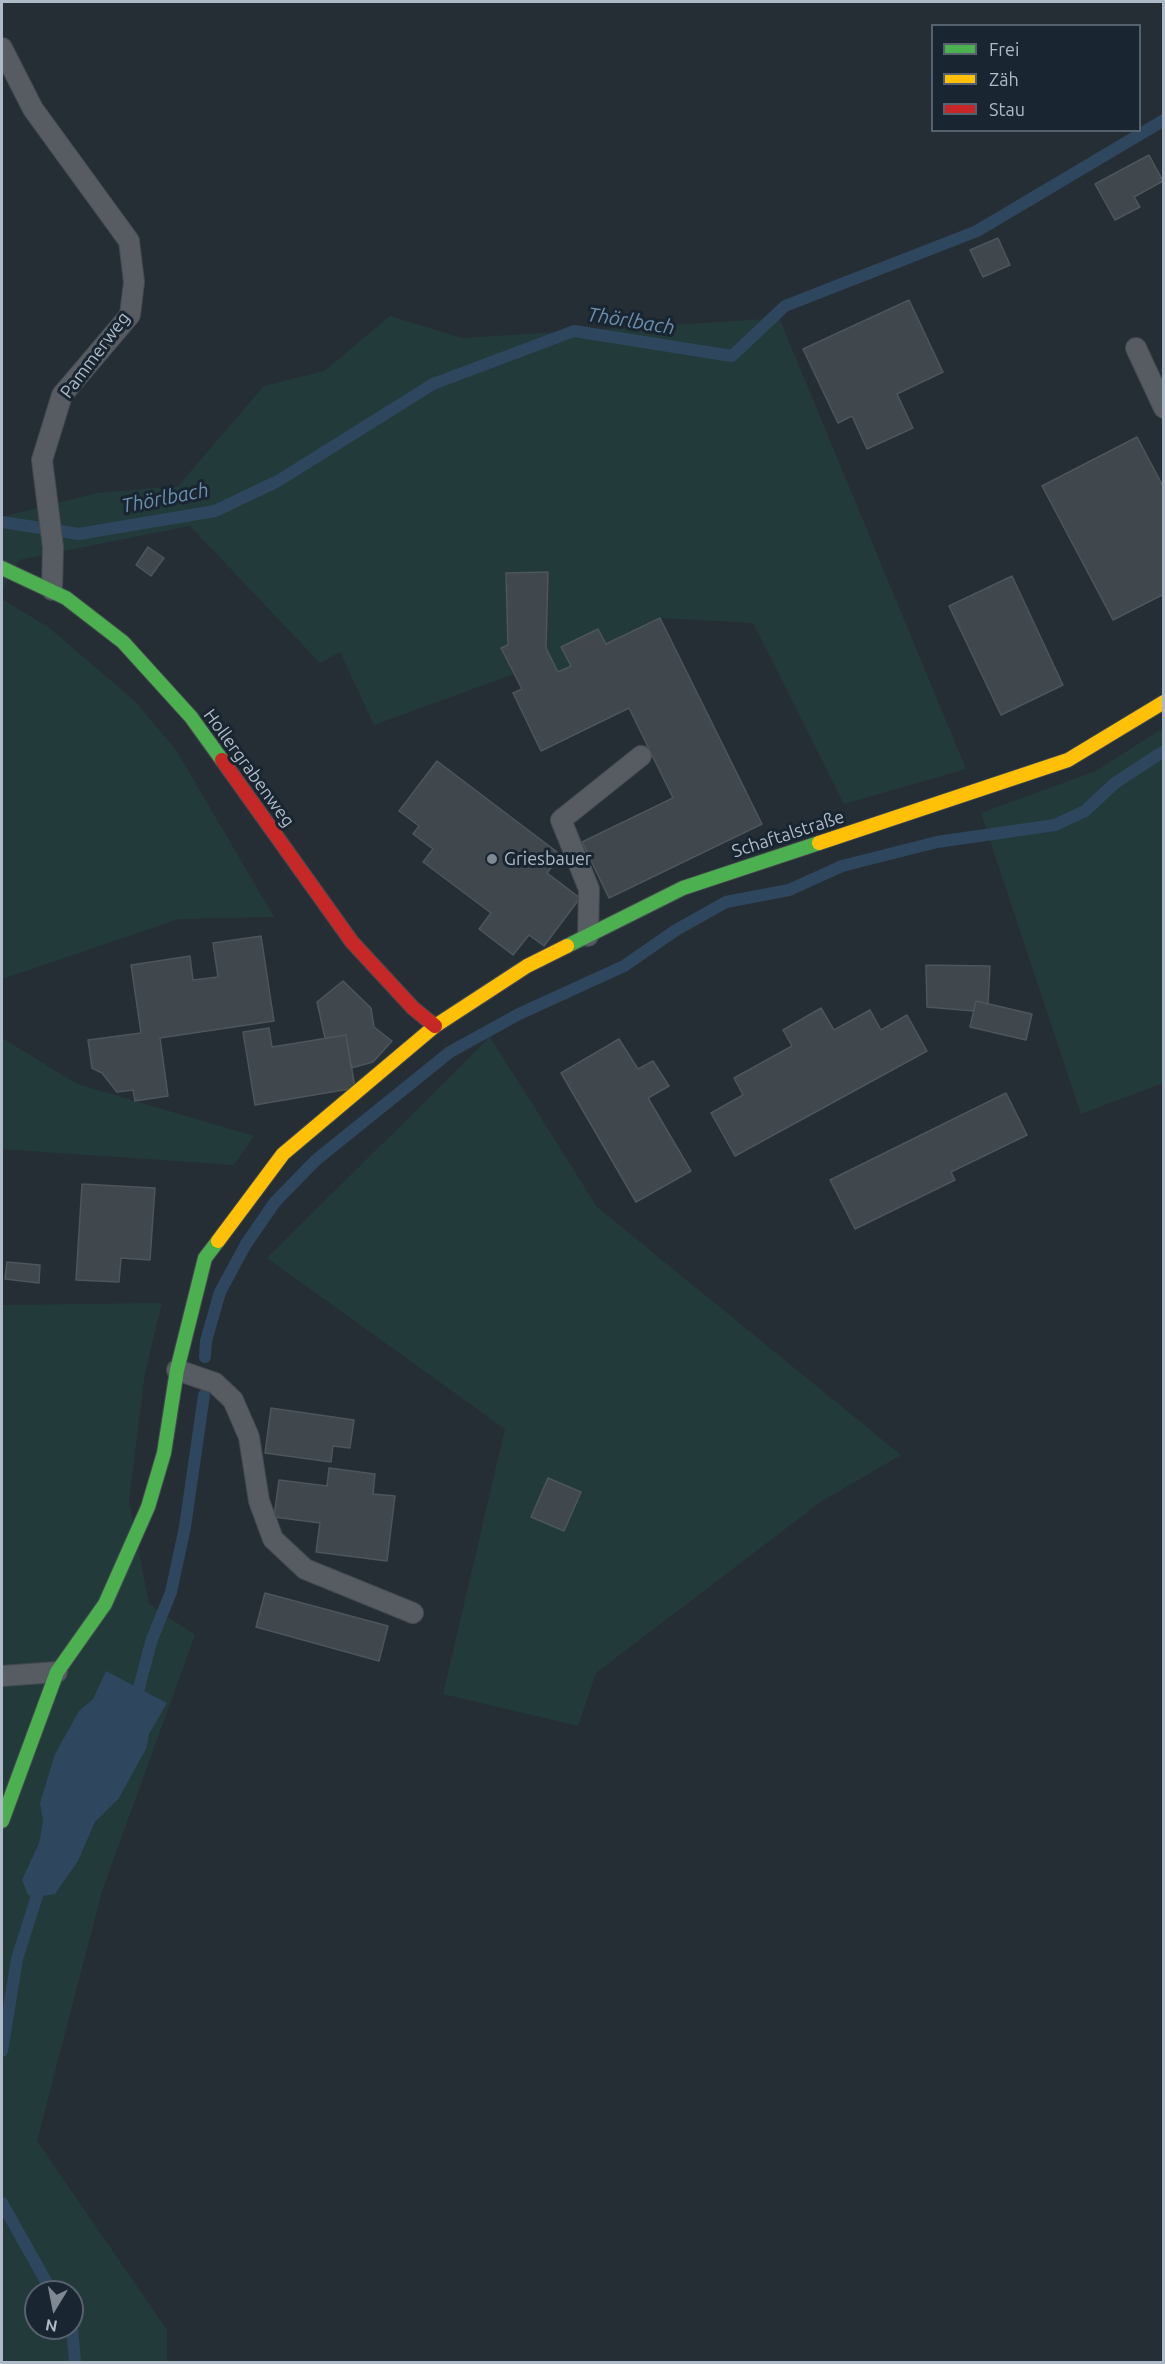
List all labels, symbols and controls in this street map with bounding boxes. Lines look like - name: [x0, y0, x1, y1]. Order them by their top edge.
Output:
- legend: [931, 24, 1141, 132]
- text: Frei: [989, 39, 1019, 59]
- text: Zäh: [989, 69, 1019, 89]
- text: Stau: [989, 99, 1025, 119]
- water label: Thörlbach: [586, 302, 676, 340]
- street label: Pammerweg: [56, 308, 134, 402]
- water label: Thörlbach: [119, 478, 211, 518]
- street label: Hollergrabenweg: [199, 705, 299, 831]
- street label: Schaftalstraße: [729, 806, 847, 862]
- place label: Griesbauer: [504, 848, 592, 870]
- marker: Griesbauer: [485, 852, 499, 866]
- north arrow: [24, 2280, 84, 2340]
- text: N: [44, 2316, 59, 2336]

